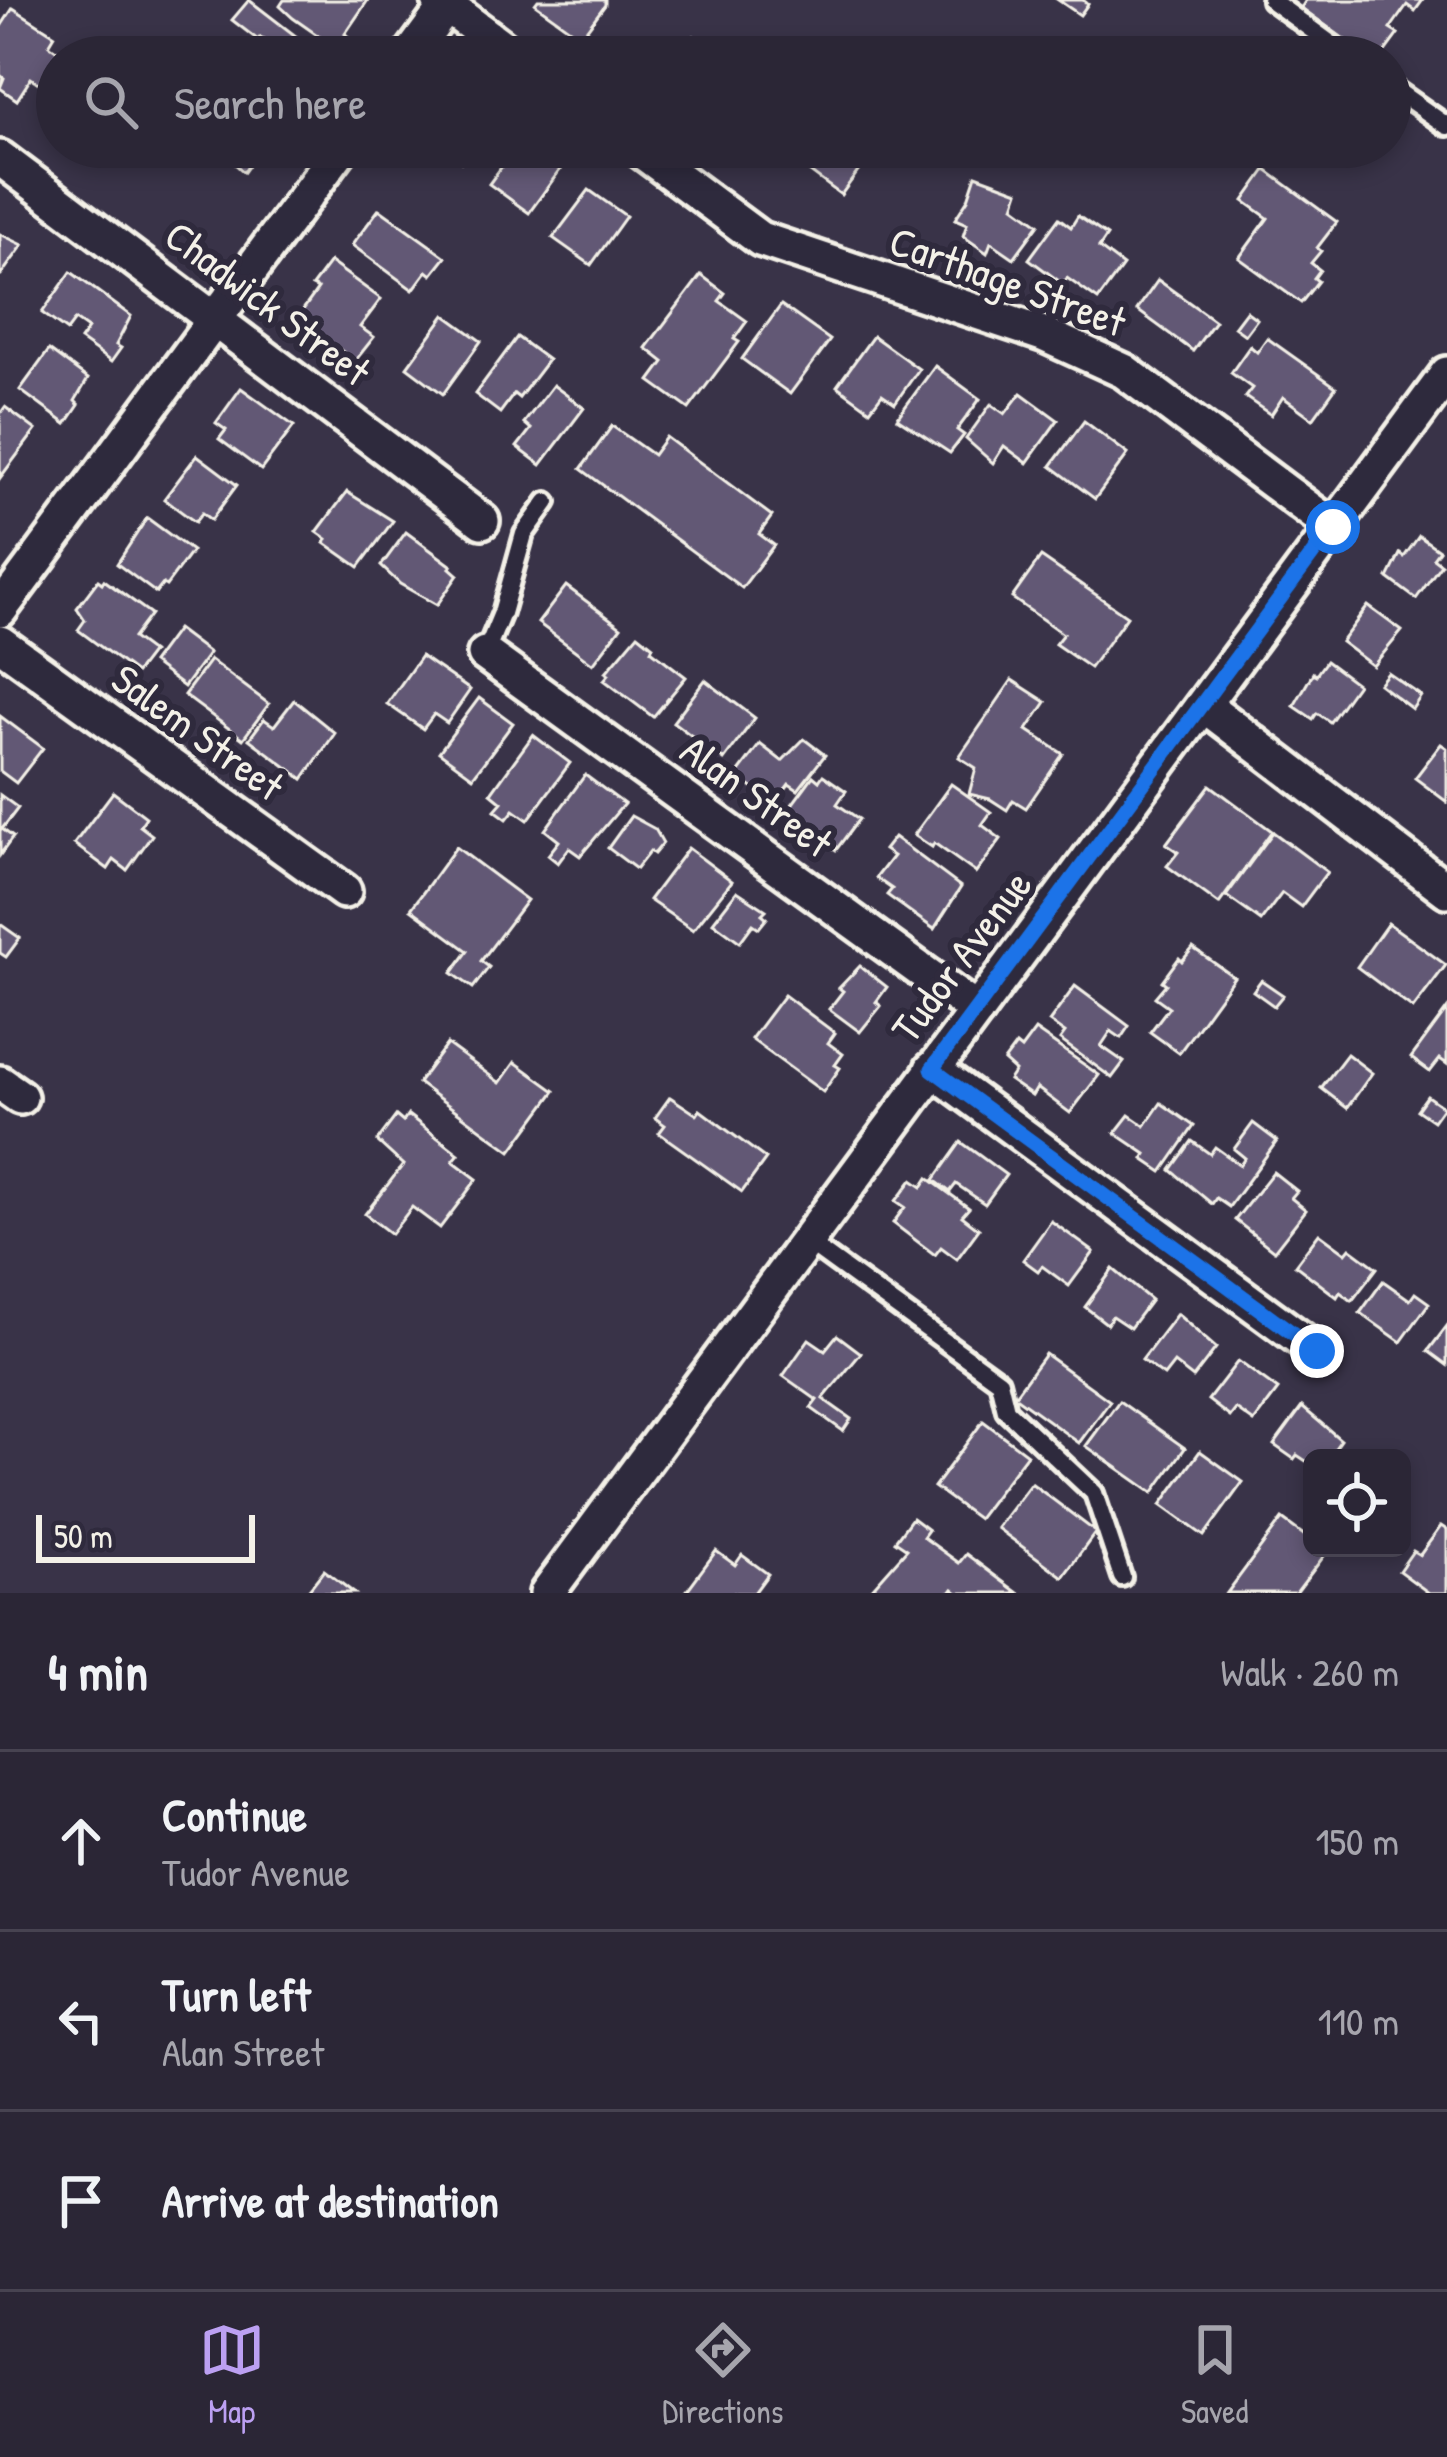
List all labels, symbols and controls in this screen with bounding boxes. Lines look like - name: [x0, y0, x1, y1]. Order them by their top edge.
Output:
- search box: [36, 36, 1411, 168]
- icon: search: [78, 69, 144, 135]
- text: Search here: [174, 72, 366, 133]
- street label: Chadwick Street: [154, 207, 383, 399]
- street label: Carthage Street: [882, 212, 1135, 350]
- route start: [1306, 500, 1360, 554]
- street label: Salem Street: [101, 650, 296, 814]
- street label: Alan Street: [670, 721, 845, 870]
- street label: Tudor Avenue: [877, 858, 1044, 1054]
- route end: [1290, 1324, 1344, 1378]
- map controls: [1303, 1449, 1411, 1557]
- button: locate: [1303, 1449, 1411, 1557]
- scale bar: [36, 1509, 255, 1562]
- text: 50 m: [54, 1514, 113, 1558]
- text: 4 min: [48, 1637, 148, 1706]
- text: Walk · 260 m: [1221, 1645, 1399, 1698]
- text: Continue: [162, 1784, 307, 1845]
- icon: ahead: [48, 1808, 114, 1874]
- text: 150 m: [1315, 1814, 1399, 1867]
- text: Tudor Avenue: [162, 1845, 350, 1898]
- text: Turn left: [162, 1964, 311, 2025]
- icon: left: [48, 1988, 114, 2054]
- text: 110 m: [1318, 1994, 1399, 2047]
- text: Alan Street: [162, 2025, 324, 2078]
- icon: arrive: [48, 2168, 114, 2234]
- text: Arrive at destination: [162, 2170, 499, 2231]
- tab: Map: [199, 2317, 265, 2433]
- tab: Directions: [662, 2317, 784, 2433]
- tab: Saved: [1181, 2317, 1248, 2433]

